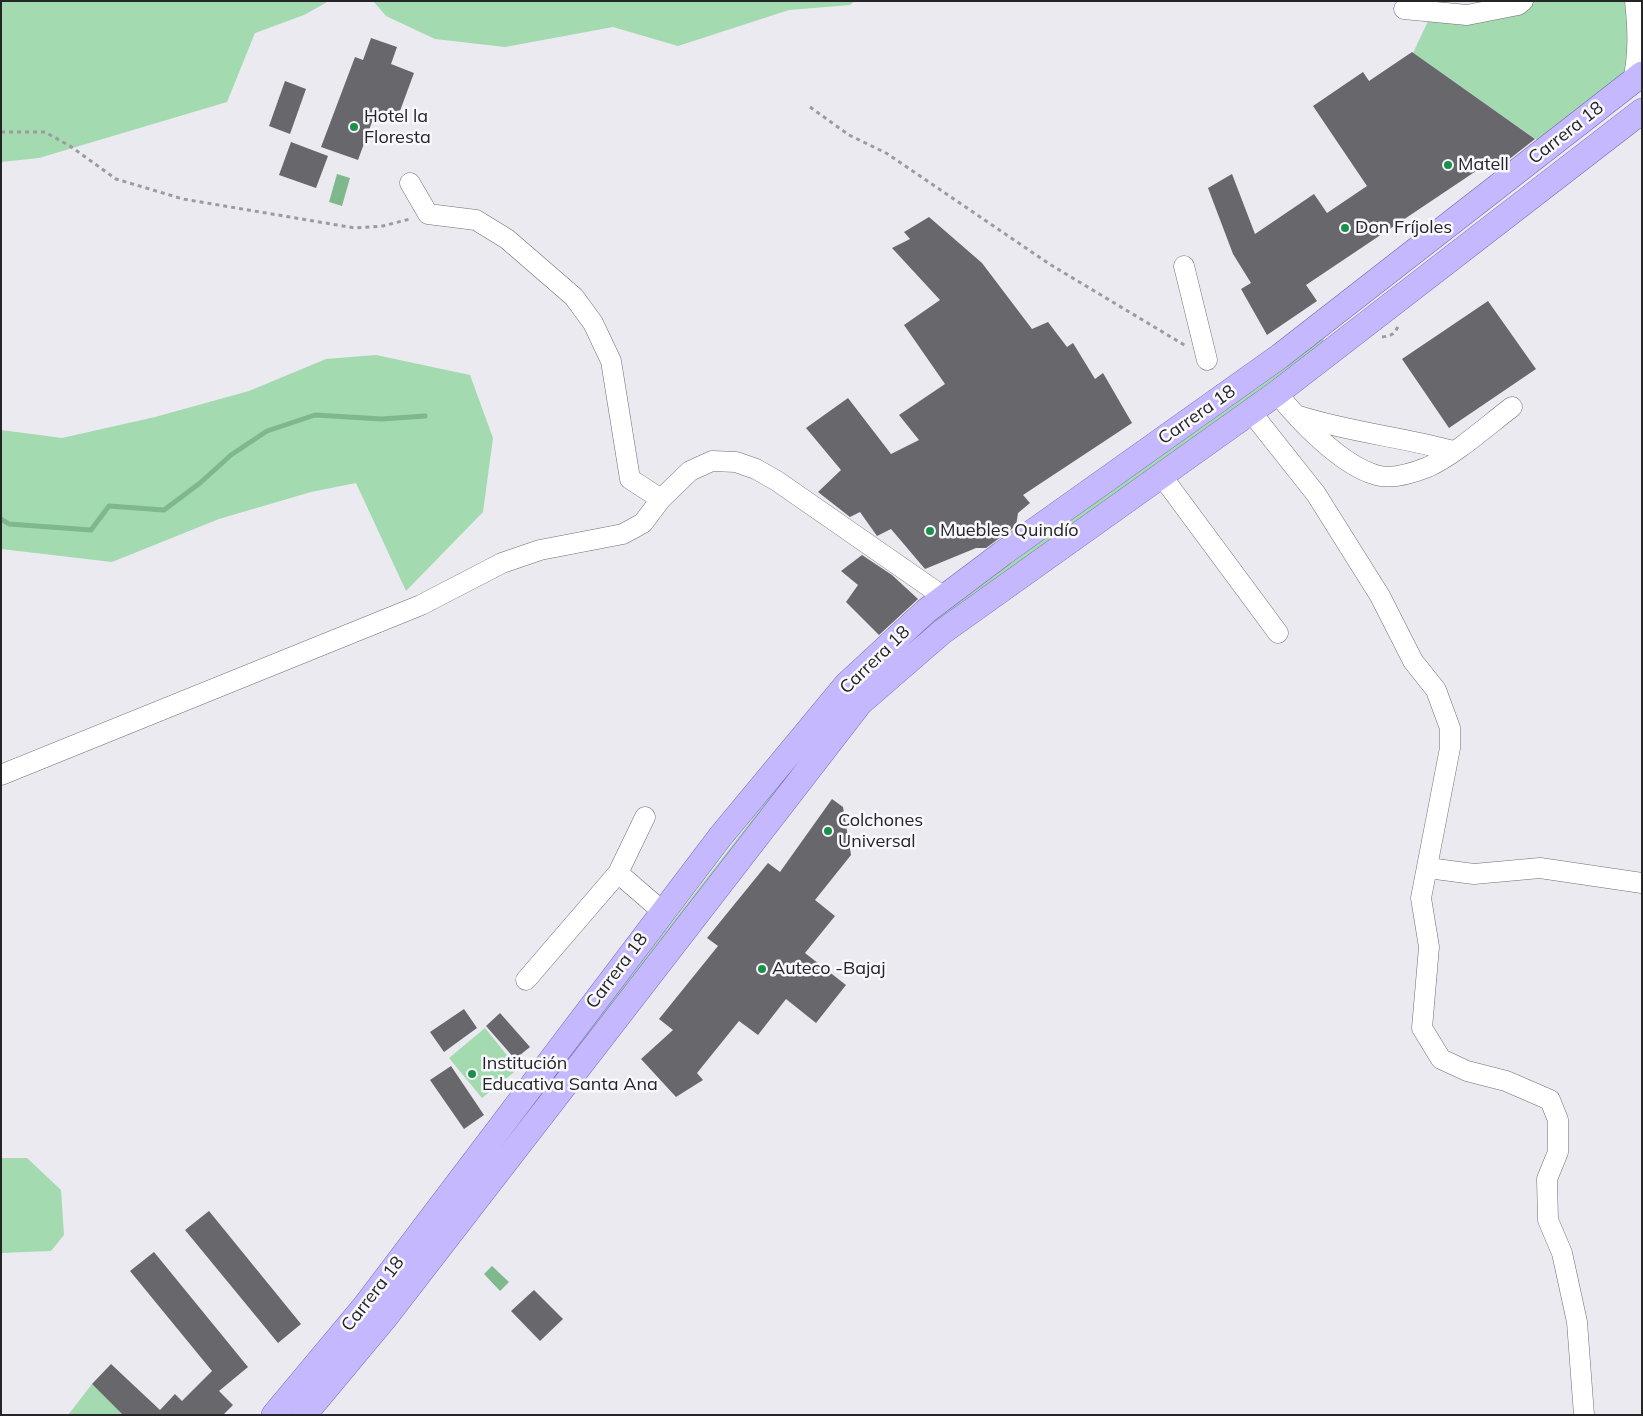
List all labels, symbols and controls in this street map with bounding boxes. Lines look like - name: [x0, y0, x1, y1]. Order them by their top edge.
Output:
- street label: Carrera 18: [1524, 97, 1608, 169]
- place label: Hotel la Floresta: [364, 106, 431, 148]
- marker: Hotel la Floresta: [348, 121, 360, 133]
- place label: Matell: [1458, 154, 1509, 176]
- marker: Matell: [1442, 159, 1454, 171]
- place label: Don Fríjoles: [1355, 217, 1452, 239]
- marker: Don Fríjoles: [1339, 222, 1351, 234]
- street label: Carrera 18: [1154, 381, 1240, 449]
- place label: Muebles Quindío: [940, 520, 1079, 542]
- marker: Muebles Quindío: [924, 525, 936, 537]
- street label: Carrera 18: [835, 621, 915, 699]
- place label: Colchones Universal: [838, 810, 923, 852]
- marker: Colchones Universal: [822, 825, 834, 837]
- street label: Carrera 18: [582, 929, 652, 1013]
- place label: Auteco -Bajaj: [772, 958, 885, 980]
- marker: Auteco -Bajaj: [756, 963, 768, 975]
- place label: Institución Educativa Santa Ana: [482, 1053, 658, 1096]
- marker: Institución Educativa Santa Ana: [466, 1068, 478, 1080]
- street label: Carrera 18: [337, 1252, 409, 1336]

